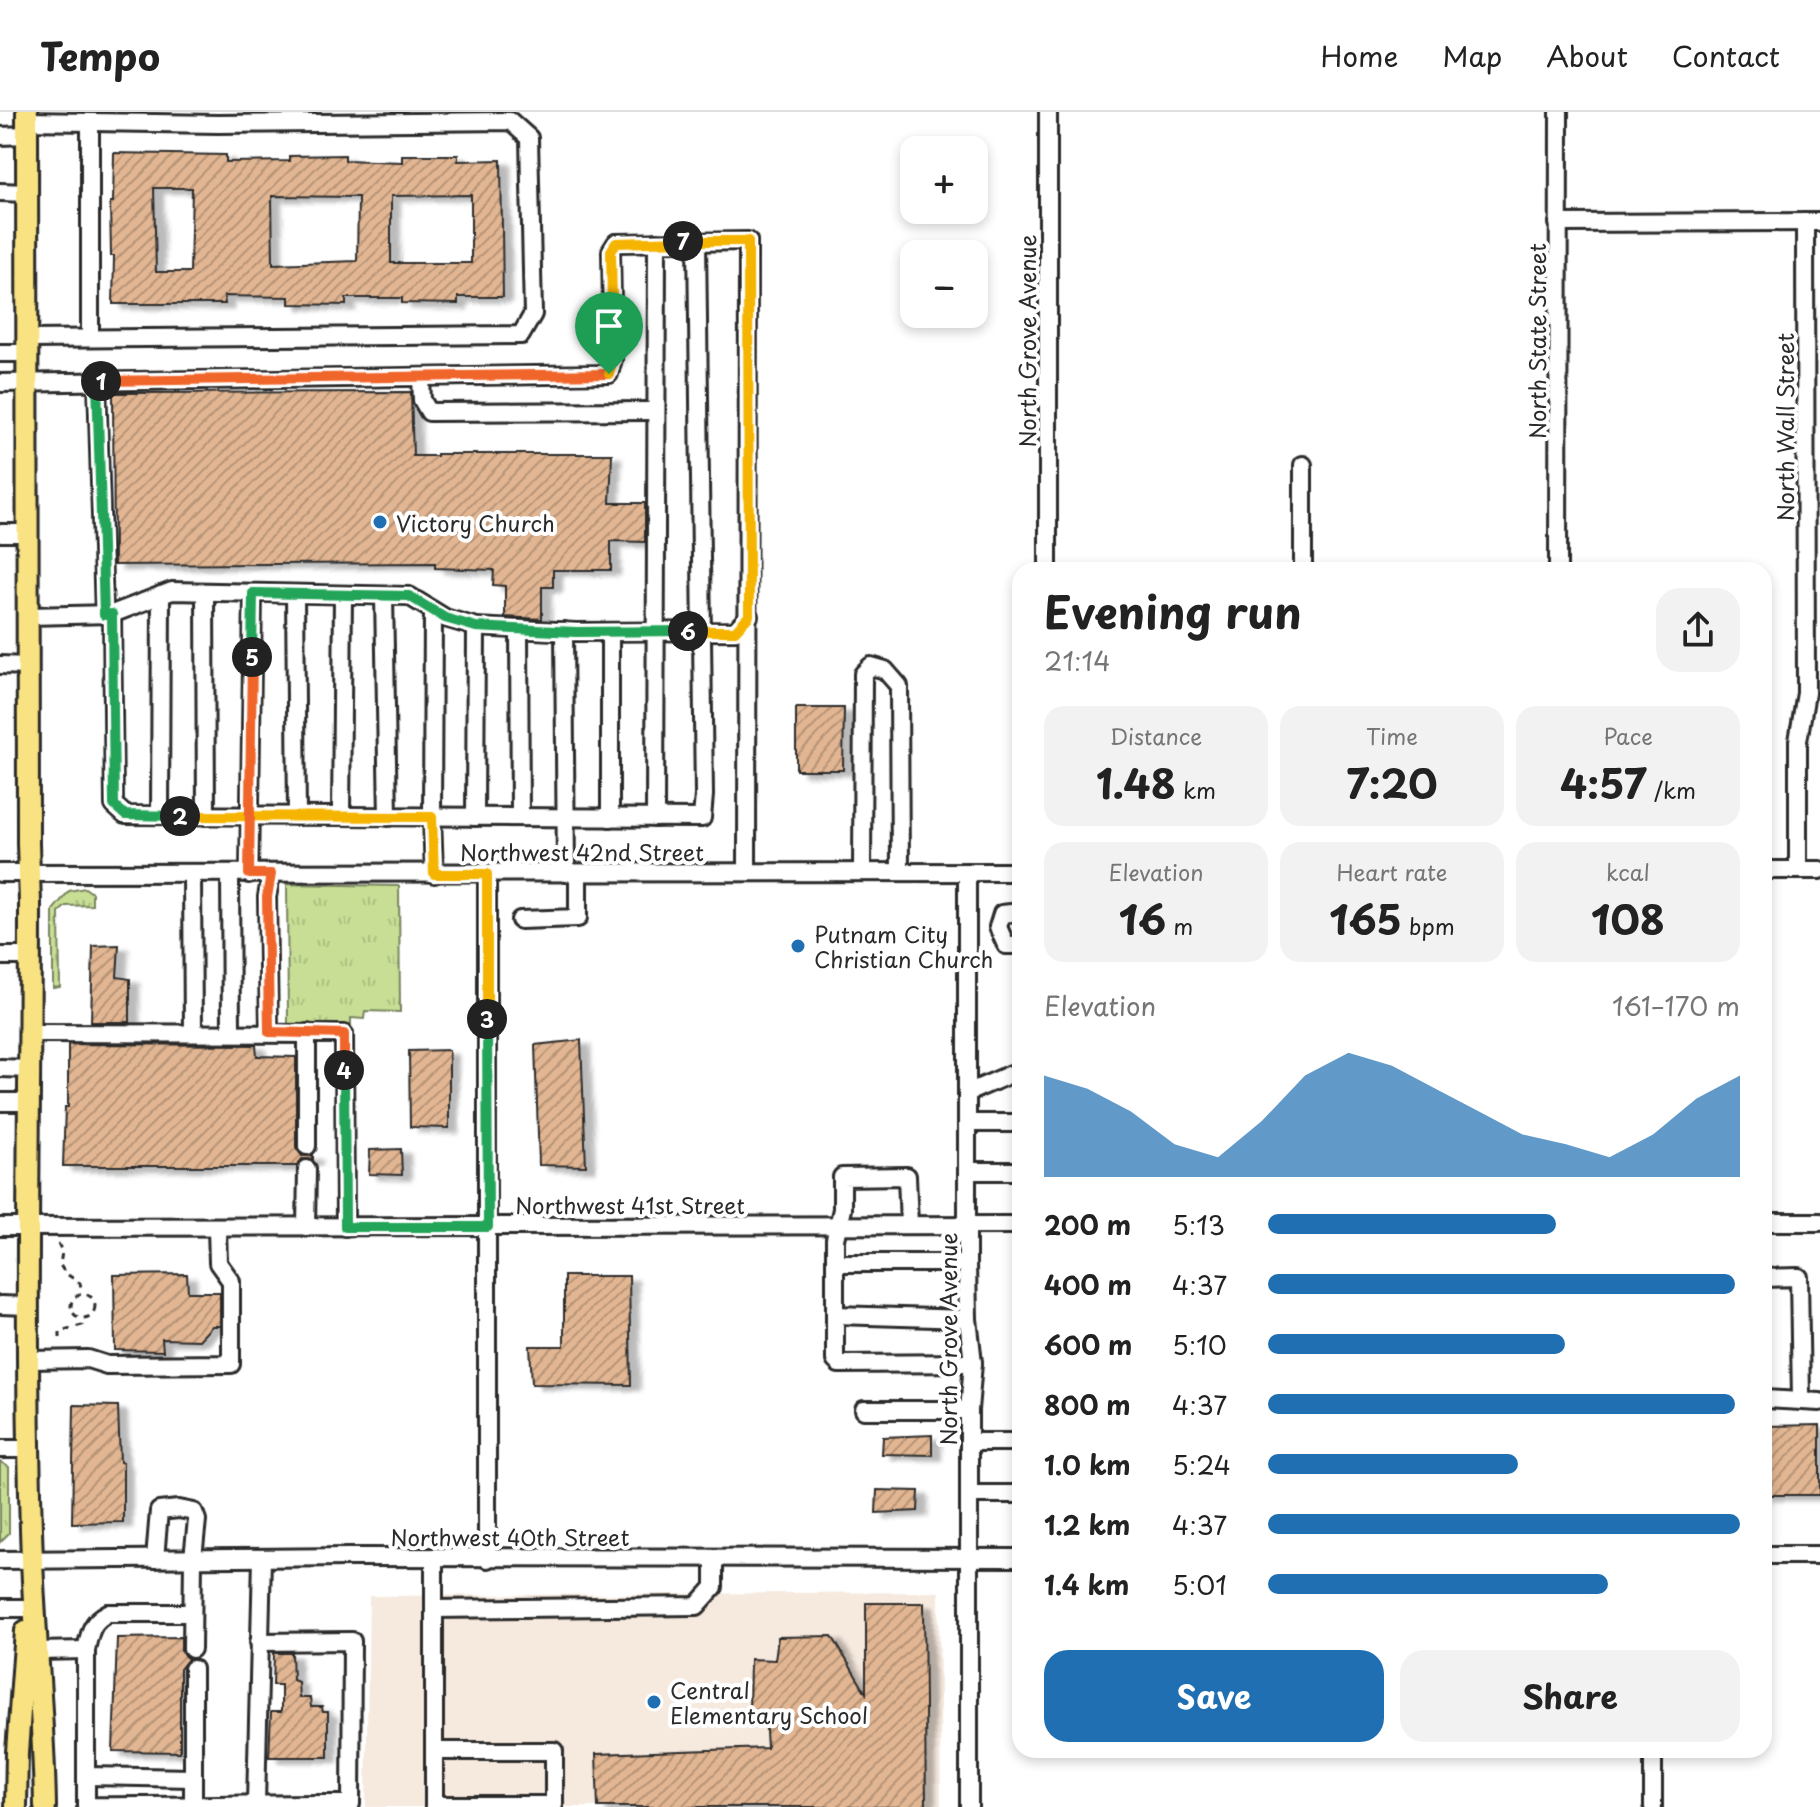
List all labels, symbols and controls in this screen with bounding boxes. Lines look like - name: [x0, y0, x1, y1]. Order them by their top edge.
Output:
- text: Tempo: [40, 27, 160, 84]
- text: Home: [1320, 34, 1398, 77]
- text: Map: [1442, 34, 1502, 77]
- text: About: [1546, 34, 1628, 77]
- text: Contact: [1672, 34, 1780, 77]
- map controls: [900, 136, 988, 328]
- button: +: [900, 136, 988, 224]
- pin: 7: [663, 221, 703, 261]
- text: 7: [677, 224, 689, 257]
- street label: North Grove Avenue: [1010, 234, 1043, 448]
- button: −: [900, 240, 988, 328]
- street label: North State Street: [1520, 243, 1553, 439]
- pin: [575, 292, 643, 374]
- icon: arrive: [587, 304, 631, 348]
- street label: North Wall Street: [1768, 333, 1801, 521]
- pin: 1: [81, 361, 121, 401]
- text: 1: [96, 364, 106, 397]
- place label: Victory Church: [396, 506, 555, 539]
- marker: Victory Church: [371, 513, 389, 531]
- text: Evening run: [1044, 578, 1302, 644]
- button: share: [1656, 588, 1740, 672]
- pin: 6: [668, 611, 708, 651]
- text: 6: [680, 614, 696, 647]
- pin: 5: [232, 637, 272, 677]
- text: 5: [245, 640, 259, 673]
- text: 21:14: [1044, 641, 1110, 680]
- text: Distance: [1110, 719, 1202, 752]
- text: Time: [1366, 719, 1418, 752]
- text: Pace: [1603, 719, 1653, 752]
- text: 1.48: [1096, 752, 1176, 813]
- text: 7:20: [1346, 752, 1438, 813]
- text: 4:57: [1560, 752, 1647, 813]
- text: km: [1176, 773, 1216, 806]
- text: /km: [1647, 773, 1696, 806]
- pin: 2: [160, 796, 200, 836]
- text: 2: [172, 799, 188, 832]
- street label: Northwest 42nd Street: [460, 835, 704, 868]
- text: Elevation: [1109, 855, 1203, 888]
- text: Heart rate: [1336, 855, 1448, 888]
- text: kcal: [1606, 855, 1650, 888]
- text: 16: [1119, 888, 1166, 949]
- text: 165: [1329, 888, 1402, 949]
- text: 108: [1591, 888, 1665, 949]
- text: m: [1166, 909, 1193, 942]
- text: bpm: [1402, 909, 1455, 942]
- place label: Putnam City Christian Church: [814, 917, 993, 975]
- marker: Putnam City Christian Church: [789, 937, 807, 955]
- text: Elevation: [1044, 986, 1156, 1025]
- text: 161–170 m: [1612, 986, 1740, 1025]
- pin: 3: [467, 999, 507, 1039]
- text: 3: [480, 1002, 494, 1035]
- pin: 4: [324, 1050, 364, 1090]
- text: 4: [337, 1053, 351, 1086]
- street label: Northwest 41st Street: [515, 1188, 745, 1221]
- text: 200 m: [1044, 1205, 1131, 1244]
- text: 5:13: [1172, 1205, 1225, 1244]
- street label: North Grove Avenue: [931, 1232, 964, 1446]
- text: 400 m: [1044, 1265, 1132, 1304]
- text: 4:37: [1172, 1265, 1227, 1304]
- text: 600 m: [1044, 1325, 1132, 1364]
- text: 5:10: [1172, 1325, 1227, 1364]
- text: 800 m: [1044, 1385, 1131, 1424]
- text: 4:37: [1172, 1385, 1227, 1424]
- text: 1.0 km: [1044, 1445, 1131, 1484]
- text: 5:24: [1172, 1445, 1231, 1484]
- text: 1.2 km: [1044, 1505, 1130, 1544]
- text: 4:37: [1172, 1505, 1227, 1544]
- street label: Northwest 40th Street: [391, 1520, 629, 1553]
- text: 1.4 km: [1044, 1565, 1129, 1604]
- text: 5:01: [1172, 1565, 1227, 1604]
- button: Save: [1044, 1650, 1384, 1742]
- button: Share: [1400, 1650, 1740, 1742]
- place label: Central Elementary School: [670, 1673, 868, 1731]
- marker: Central Elementary School: [645, 1693, 663, 1711]

